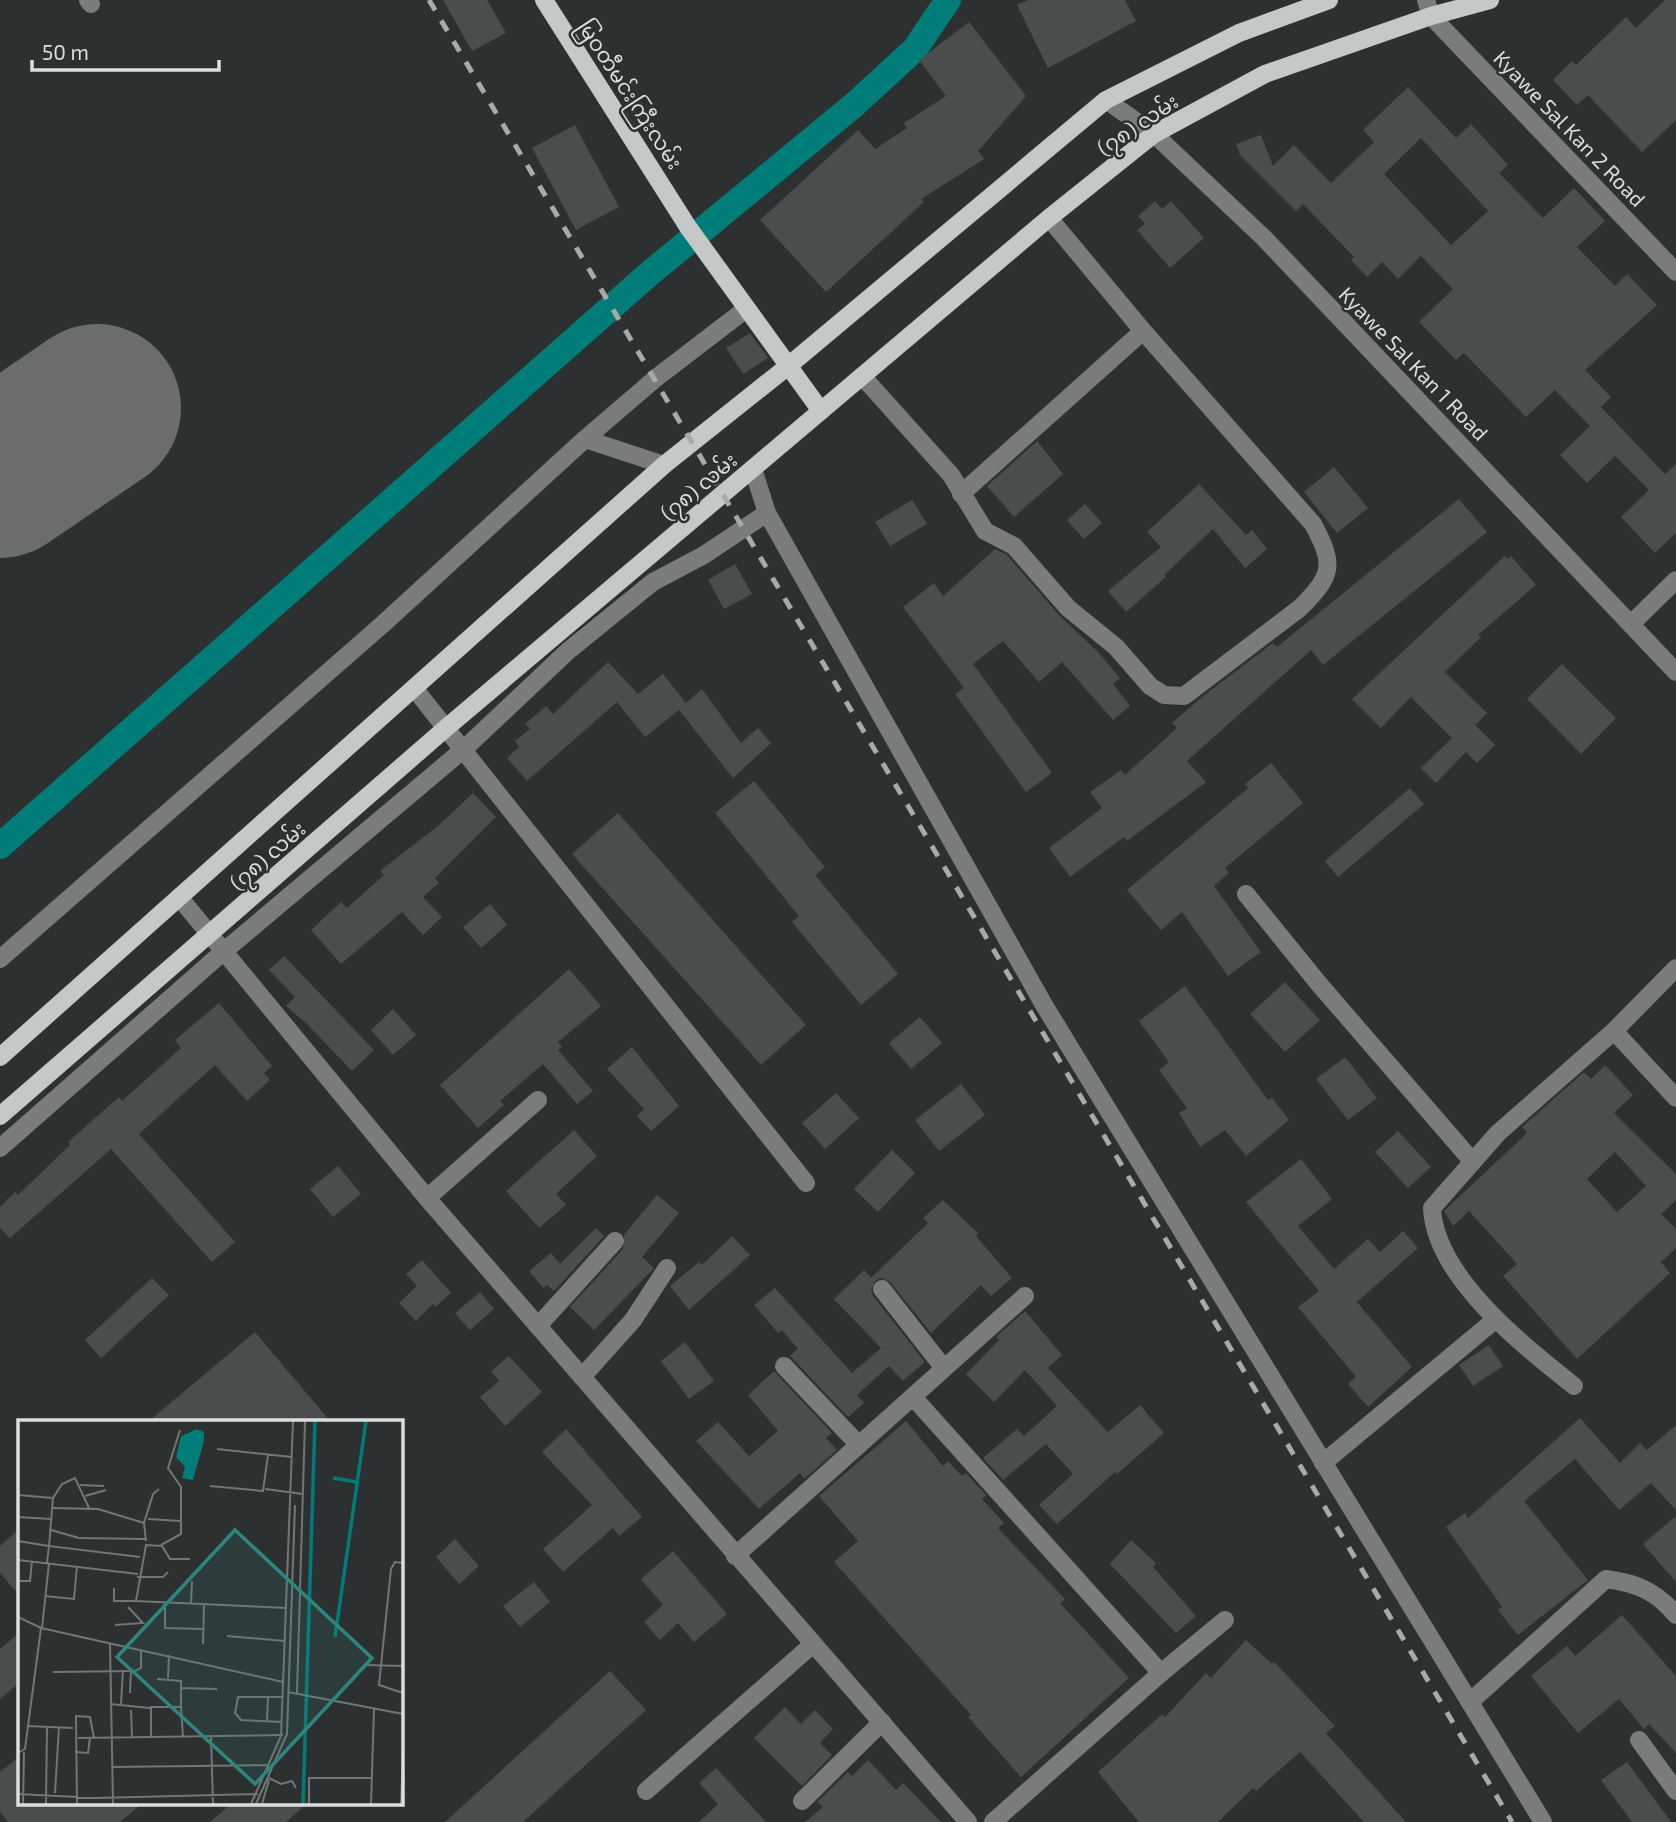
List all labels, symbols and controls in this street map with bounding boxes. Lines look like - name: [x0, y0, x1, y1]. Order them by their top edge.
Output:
- street label: မြဝတီမင်းကြီးလမ်း: [568, 14, 690, 176]
- scale bar: [32, 28, 219, 72]
- text: 50 m: [42, 39, 89, 64]
- street label: Kyawe Sal Kan 2 Road: [1489, 45, 1651, 211]
- street label: (၇၈) လမ်း: [1091, 86, 1186, 165]
- street label: Kyawe Sal Kan 1 Road: [1334, 281, 1494, 445]
- street label: (၇၈) လမ်း: [653, 445, 745, 530]
- street label: (၇၈) လမ်း: [223, 814, 314, 899]
- inset map: [18, 1420, 402, 1804]

